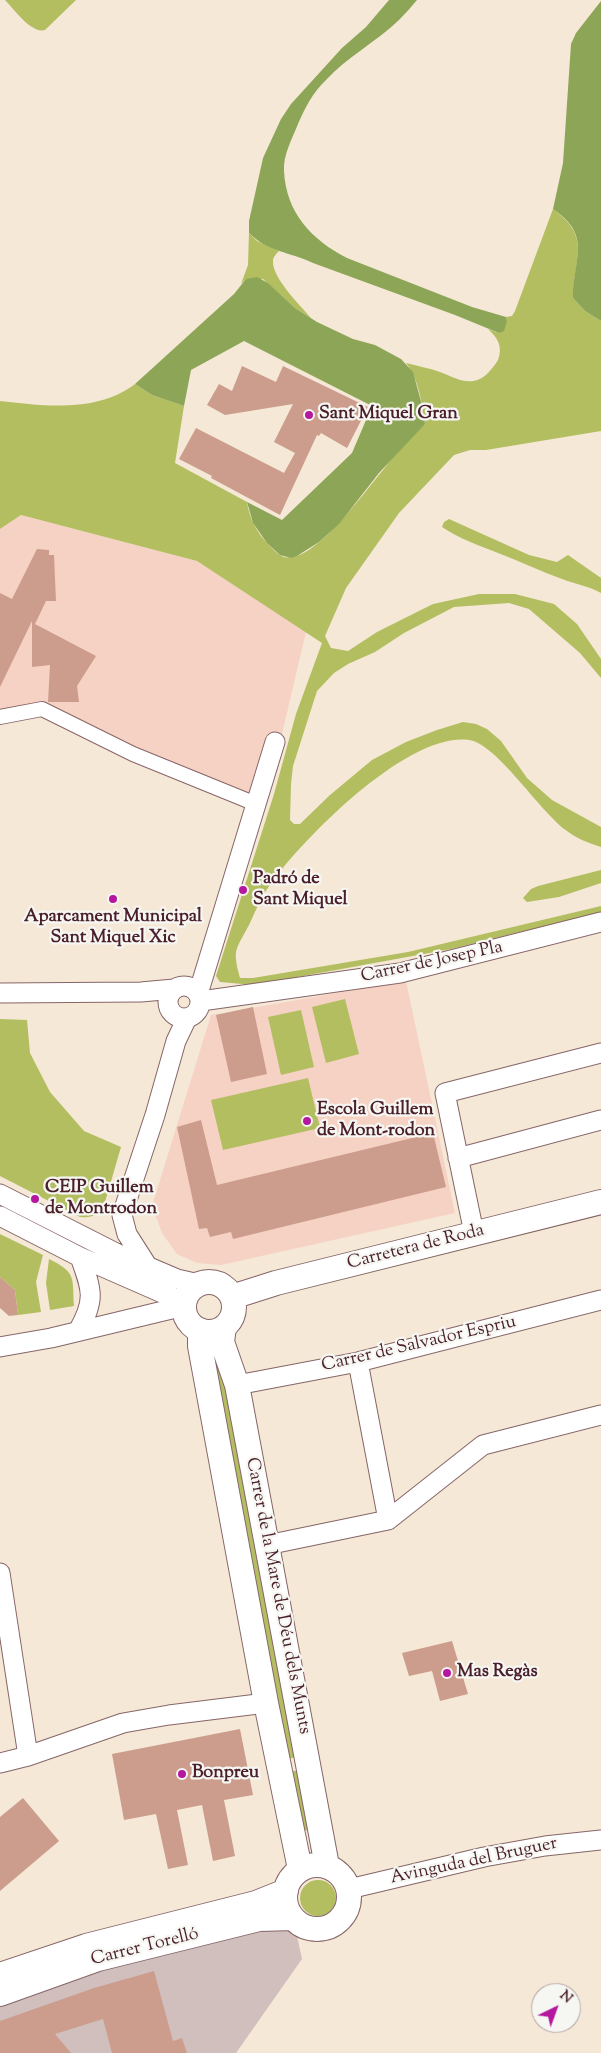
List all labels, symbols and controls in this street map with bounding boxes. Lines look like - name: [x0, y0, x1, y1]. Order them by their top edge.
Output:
- place label: Sant Miquel Gran: [319, 404, 458, 426]
- marker: Sant Miquel Gran: [303, 409, 315, 421]
- place label: Padró de Sant Miquel: [253, 869, 348, 912]
- marker: Padró de Sant Miquel: [237, 884, 249, 896]
- marker: Aparcament Municipal Sant Miquel Xic: [107, 893, 119, 905]
- place label: Aparcament Municipal Sant Miquel Xic: [24, 907, 202, 950]
- street label: Carrer de Josep Pla: [359, 937, 505, 989]
- place label: Escola Guillem de Mont-rodon: [317, 1100, 435, 1142]
- marker: Escola Guillem de Mont-rodon: [301, 1115, 313, 1127]
- place label: CEIP Guillem de Montrodon: [45, 1178, 157, 1220]
- marker: CEIP Guillem de Montrodon: [29, 1193, 41, 1205]
- street label: Carretera de Roda: [345, 1221, 487, 1275]
- street label: Carrer de Salvador Espriu: [320, 1312, 518, 1378]
- street label: Carrer de la Mare de Déu dels Munts: [240, 1456, 314, 1736]
- place label: Mas Regàs: [457, 1662, 538, 1684]
- marker: Mas Regàs: [441, 1667, 453, 1679]
- place label: Bonpreu: [192, 1763, 259, 1785]
- marker: Bonpreu: [176, 1768, 188, 1780]
- street label: Avinguda del Bruguer: [389, 1834, 559, 1890]
- street label: Carrer Torelló: [89, 1924, 201, 1972]
- north arrow: [531, 1983, 581, 2033]
- text: N: [555, 1986, 576, 2009]

